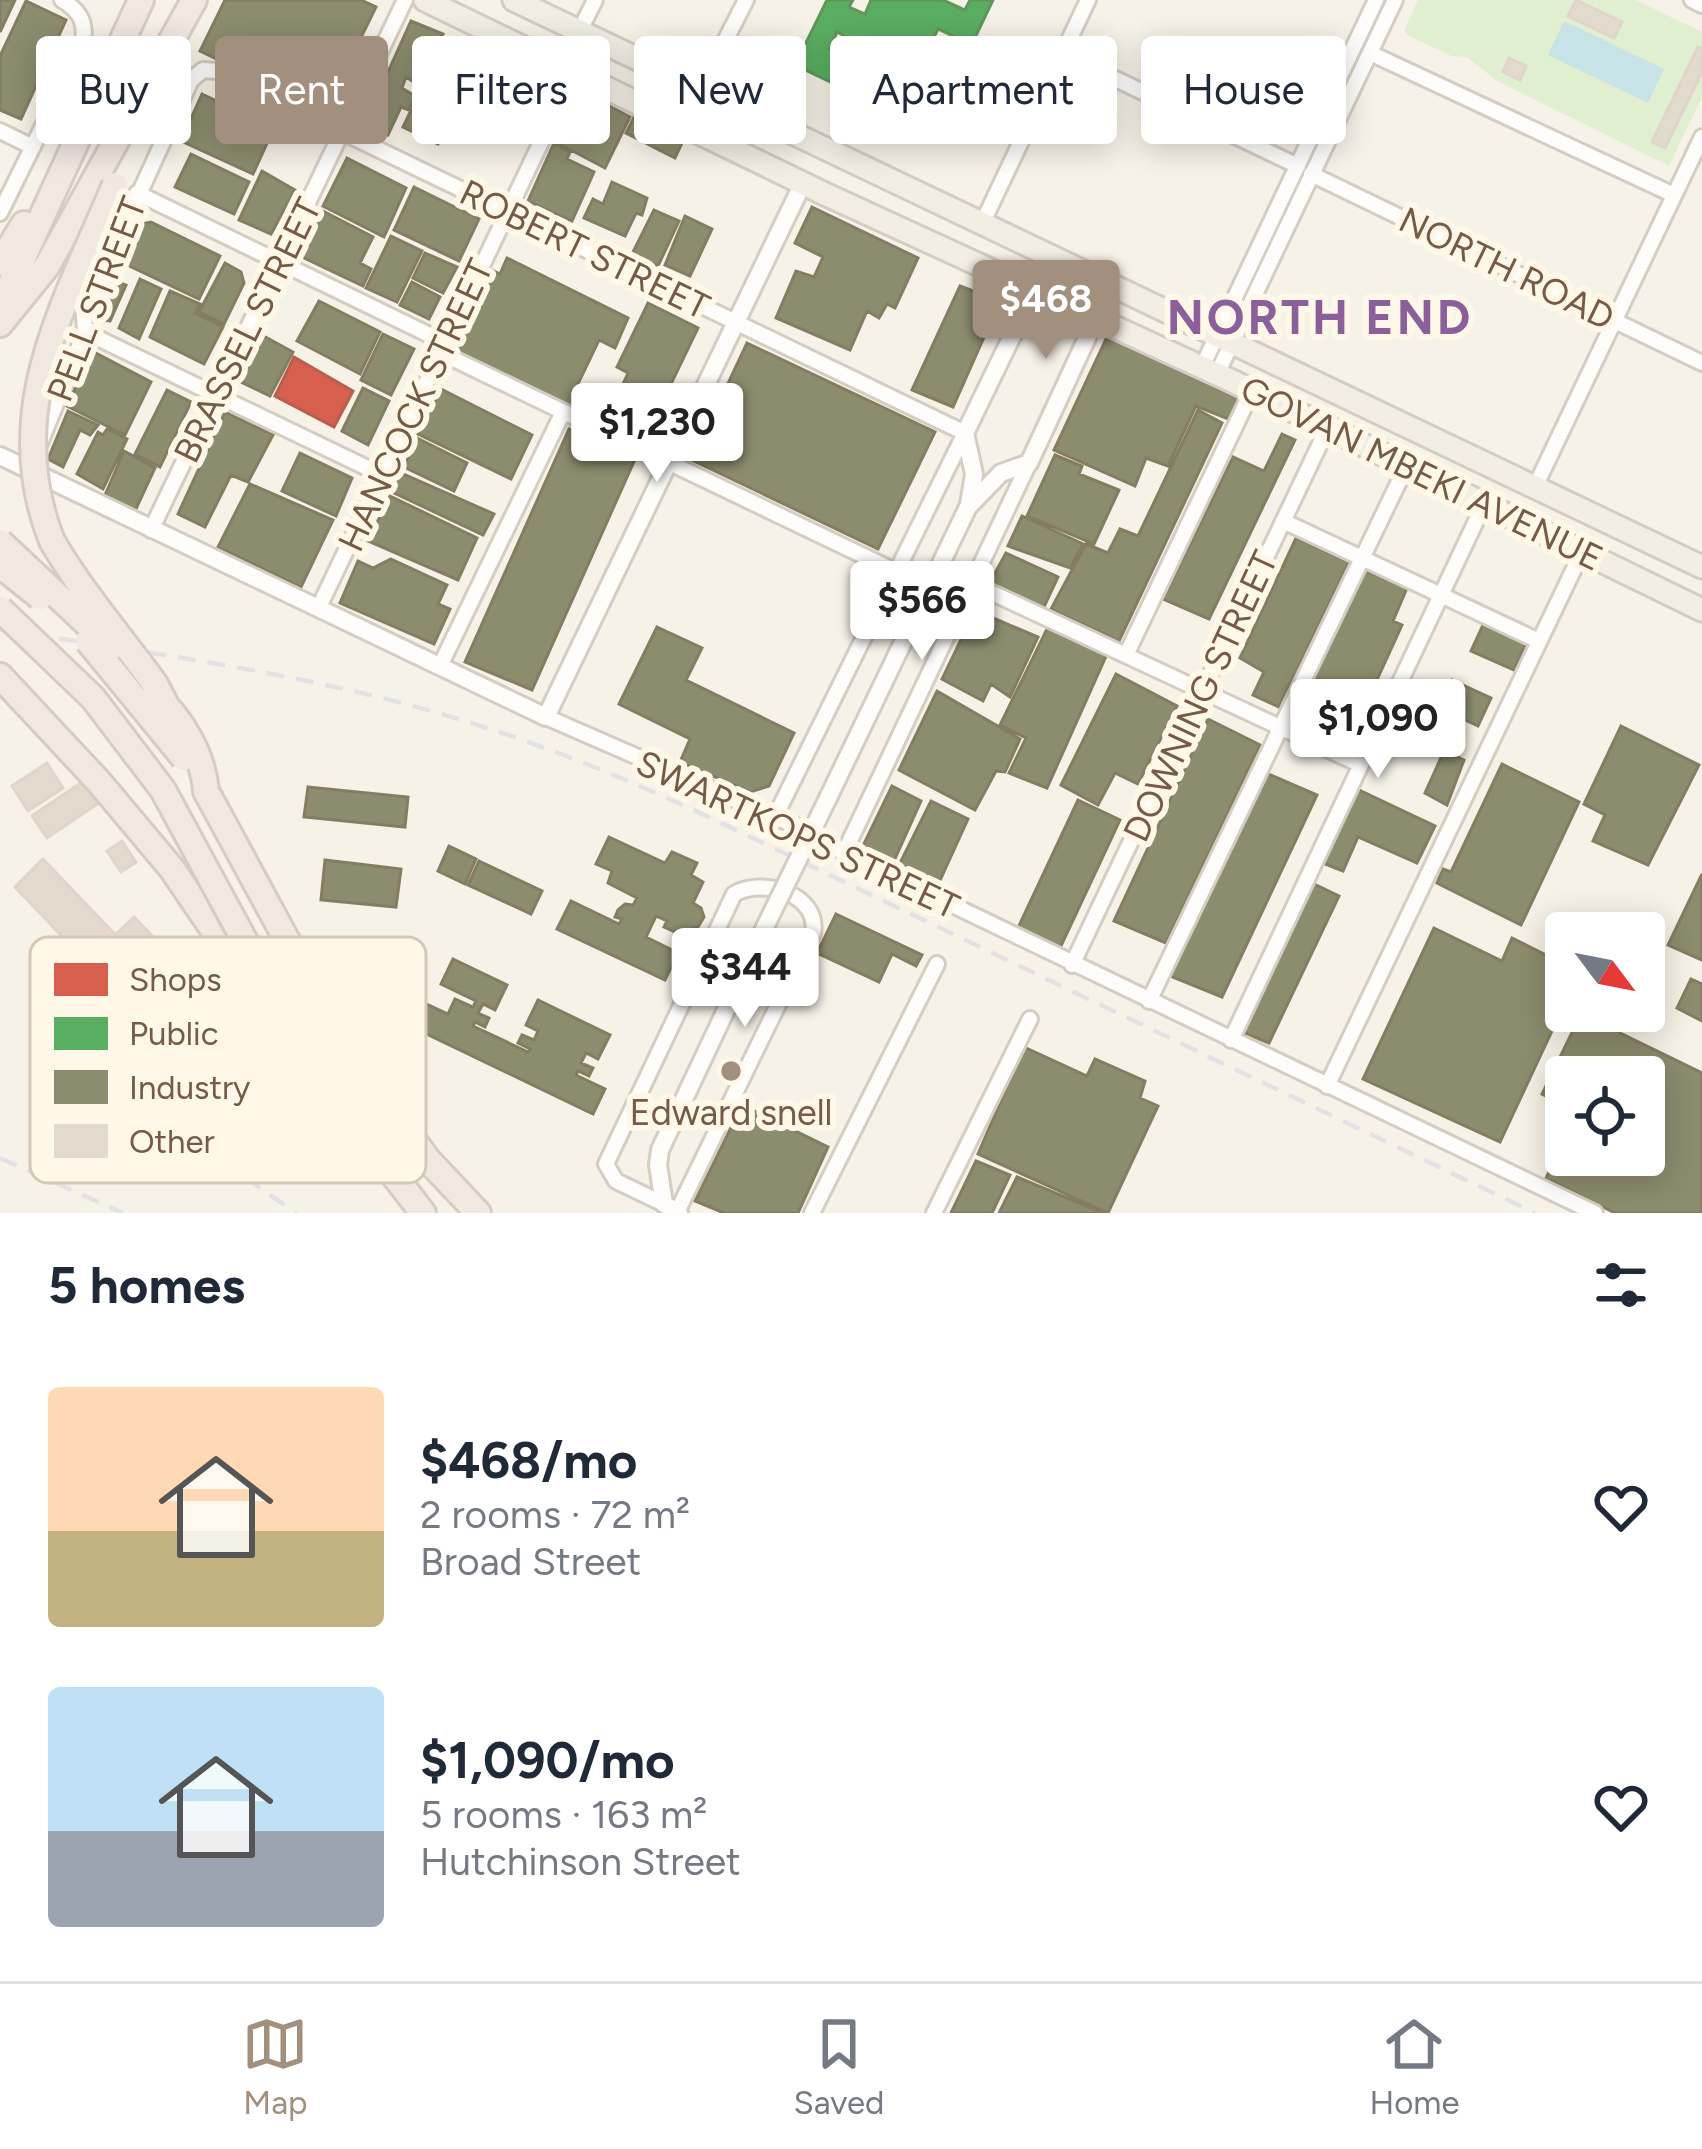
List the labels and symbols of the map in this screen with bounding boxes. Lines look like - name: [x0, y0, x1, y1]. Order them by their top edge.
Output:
- street label: ROBERT STREET: [453, 171, 717, 328]
- street label: PELL STREET: [38, 191, 155, 407]
- street label: BRASSEL STREET: [165, 191, 330, 470]
- street label: NORTH ROAD: [1392, 198, 1621, 339]
- street label: HANCOCK STREET: [329, 252, 502, 558]
- pin: $468: [975, 260, 1117, 362]
- district label: NORTH END: [1167, 288, 1473, 346]
- street label: GOVAN MBEKI AVENUE: [1234, 367, 1610, 580]
- pin: $1,230: [559, 383, 755, 485]
- street label: DOWNING STREET: [1114, 544, 1287, 848]
- pin: $566: [851, 561, 993, 663]
- pin: $1,090: [1280, 679, 1476, 781]
- street label: SWARTKOPS STREET: [630, 741, 966, 928]
- north arrow: [1545, 912, 1665, 1032]
- pin: $344: [674, 928, 816, 1030]
- legend: [30, 937, 426, 1183]
- text: Shops: [129, 960, 222, 999]
- text: Public: [129, 1014, 219, 1053]
- marker: Edward snell: [718, 1058, 744, 1084]
- text: Industry: [129, 1068, 251, 1107]
- place label: Edward snell: [629, 1091, 833, 1134]
- text: Other: [129, 1122, 215, 1161]

